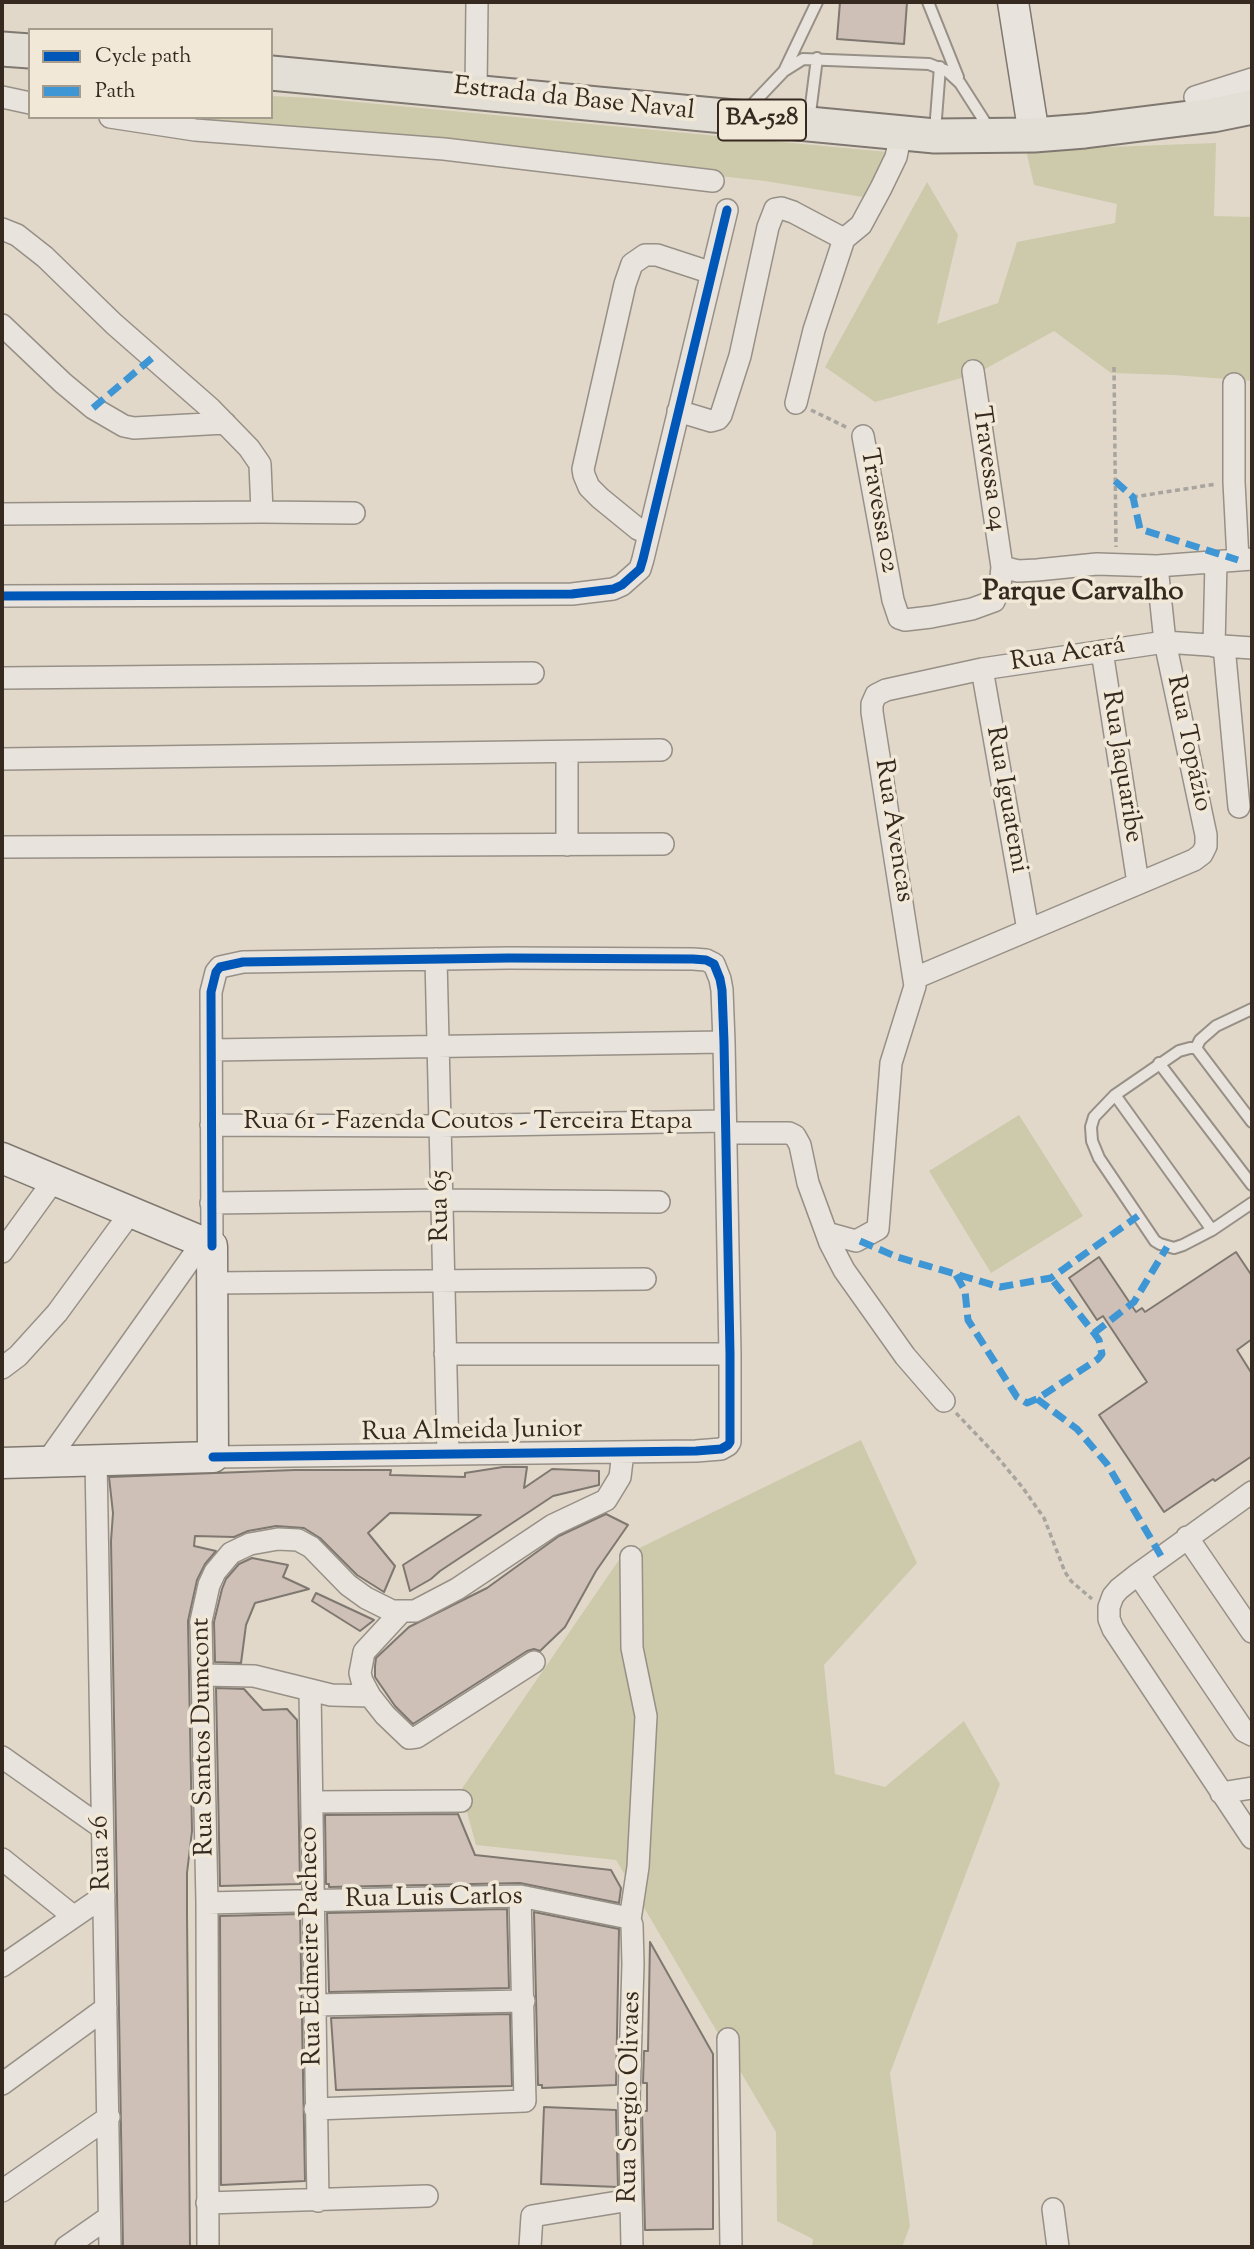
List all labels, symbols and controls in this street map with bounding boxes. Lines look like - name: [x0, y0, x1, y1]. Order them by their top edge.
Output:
- legend: [28, 28, 273, 119]
- text: Cycle path: [95, 42, 192, 72]
- street label: Estrada da Base Naval: [452, 73, 696, 129]
- text: Path: [95, 77, 136, 107]
- road number: BA-528: [718, 100, 806, 140]
- street label: Travessa 04: [963, 405, 1011, 533]
- street label: Travessa 02: [851, 446, 903, 576]
- district label: Parque Carvalho: [983, 577, 1183, 611]
- street label: Rua Acará: [1009, 632, 1127, 680]
- street label: Rua Topázio: [1157, 673, 1217, 815]
- street label: Rua Jaquaribe: [1093, 689, 1147, 845]
- street label: Rua Iguatemi: [977, 724, 1033, 876]
- street label: Rua Avencas: [865, 757, 919, 905]
- street label: Rua 61 - Fazenda Coutos - Terceira Etapa: [244, 1108, 692, 1140]
- street label: Rua 65: [426, 1170, 458, 1242]
- street label: Rua Almeida Junior: [361, 1415, 583, 1451]
- street label: Rua Santos Dumcont: [187, 1617, 223, 1857]
- street label: Rua 26: [86, 1815, 120, 1891]
- street label: Rua Edmeire Pacheco: [295, 1826, 331, 2066]
- street label: Rua Luis Carlos: [345, 1883, 523, 1917]
- street label: Rua Sergio Olivaes: [615, 1991, 649, 2203]

